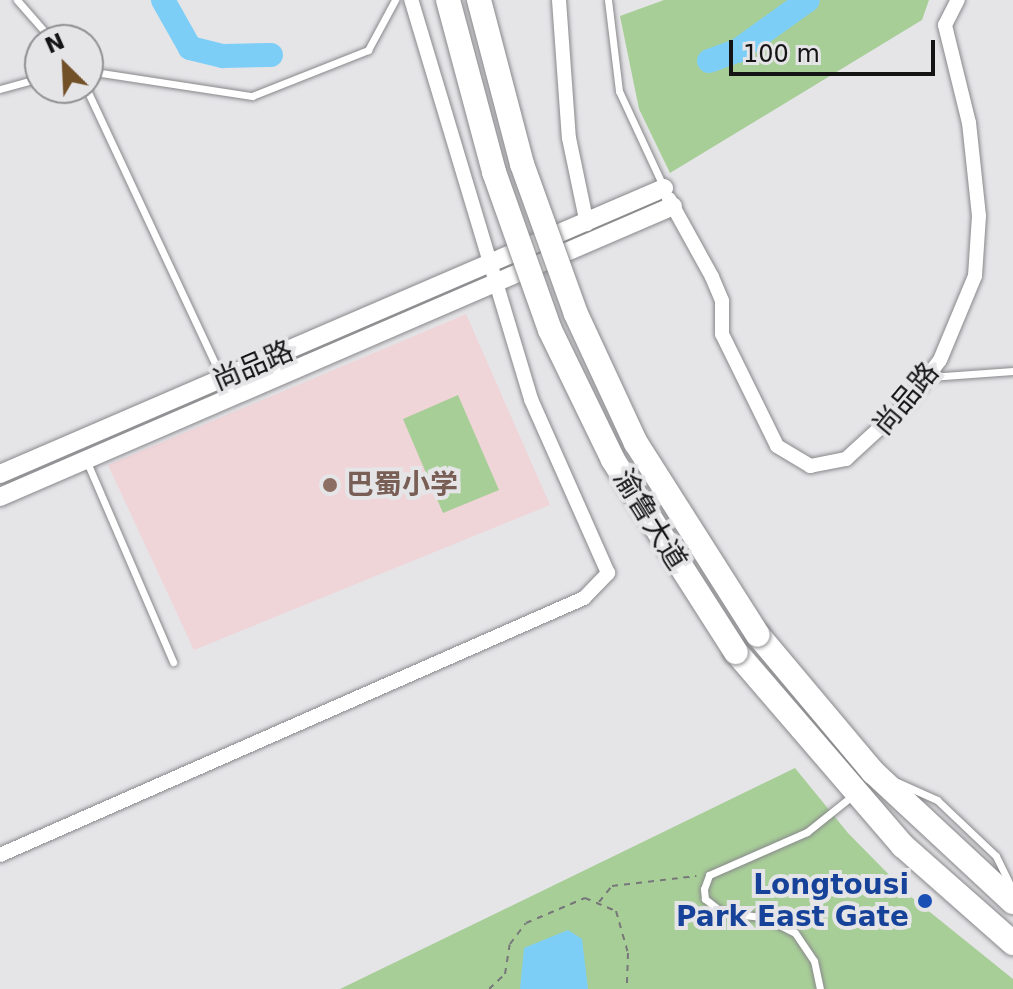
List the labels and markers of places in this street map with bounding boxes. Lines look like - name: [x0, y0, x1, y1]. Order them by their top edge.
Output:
- place label: 巴蜀小学: [346, 468, 458, 502]
- marker: 巴蜀小学: [321, 476, 339, 494]
- place label: Longtousi Park East Gate: [676, 868, 909, 934]
- marker: Longtousi Park East Gate: [916, 892, 934, 910]

